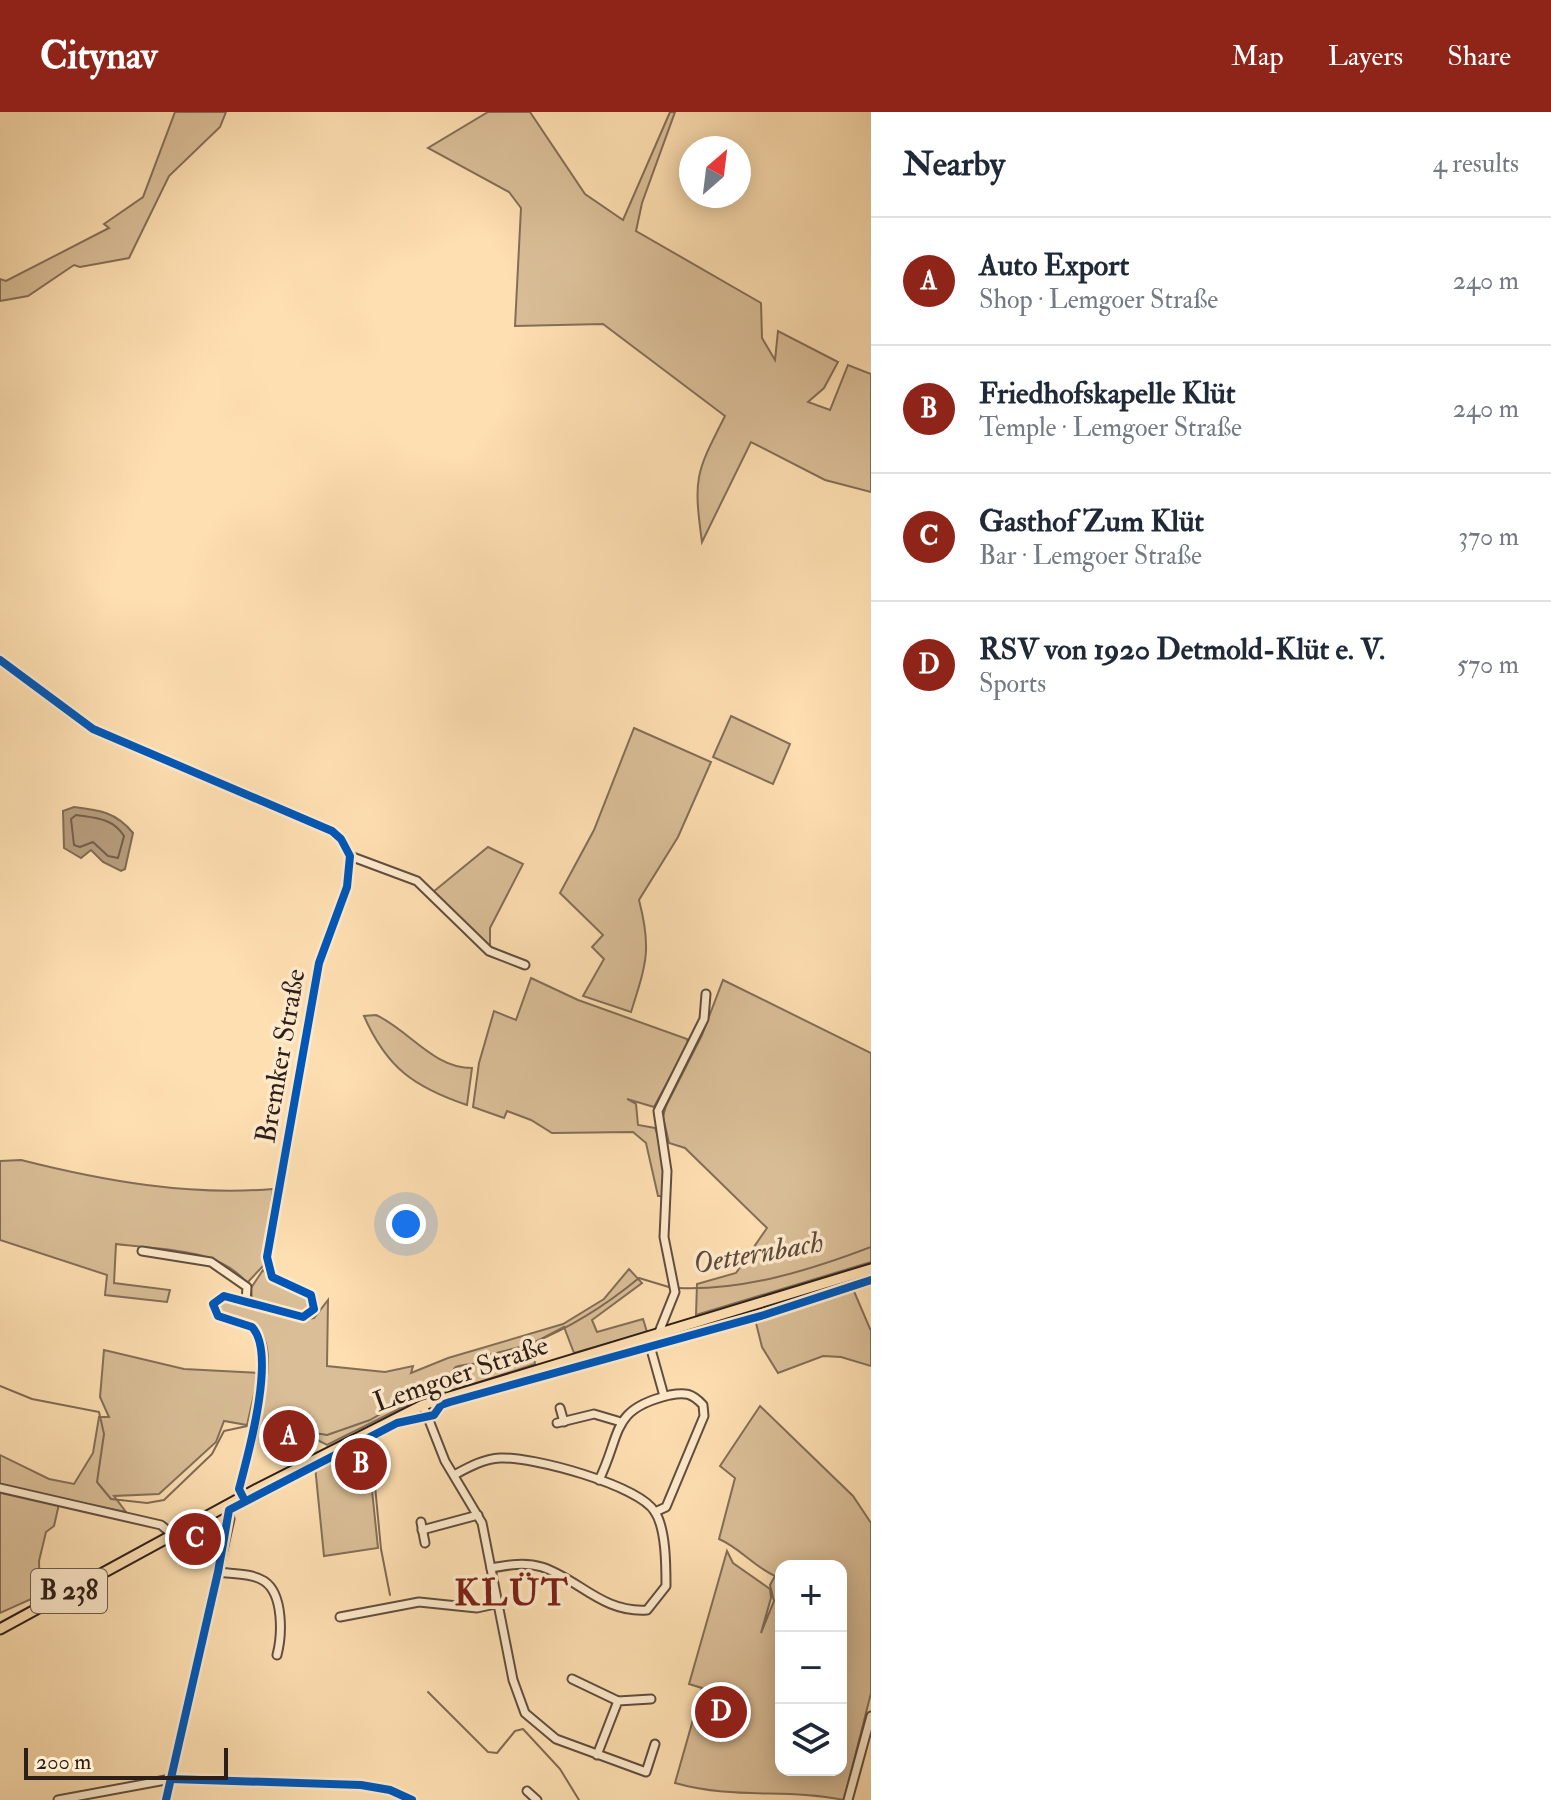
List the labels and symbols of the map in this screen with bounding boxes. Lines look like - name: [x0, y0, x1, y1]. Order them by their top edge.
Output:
- north arrow: [679, 136, 751, 208]
- street label: Bremker Straße: [248, 966, 314, 1146]
- your location: [386, 1204, 426, 1244]
- water label: Oetternbach: [690, 1223, 826, 1283]
- street label: Lemgoer Straße: [369, 1328, 553, 1420]
- pin: A: [263, 1406, 315, 1466]
- pin: B: [335, 1434, 387, 1494]
- pin: C: [169, 1509, 221, 1569]
- road number: B 238: [31, 1569, 107, 1613]
- district label: KLÜT: [454, 1571, 570, 1616]
- pin: D: [695, 1682, 747, 1742]
- scale bar: [24, 1744, 228, 1780]

